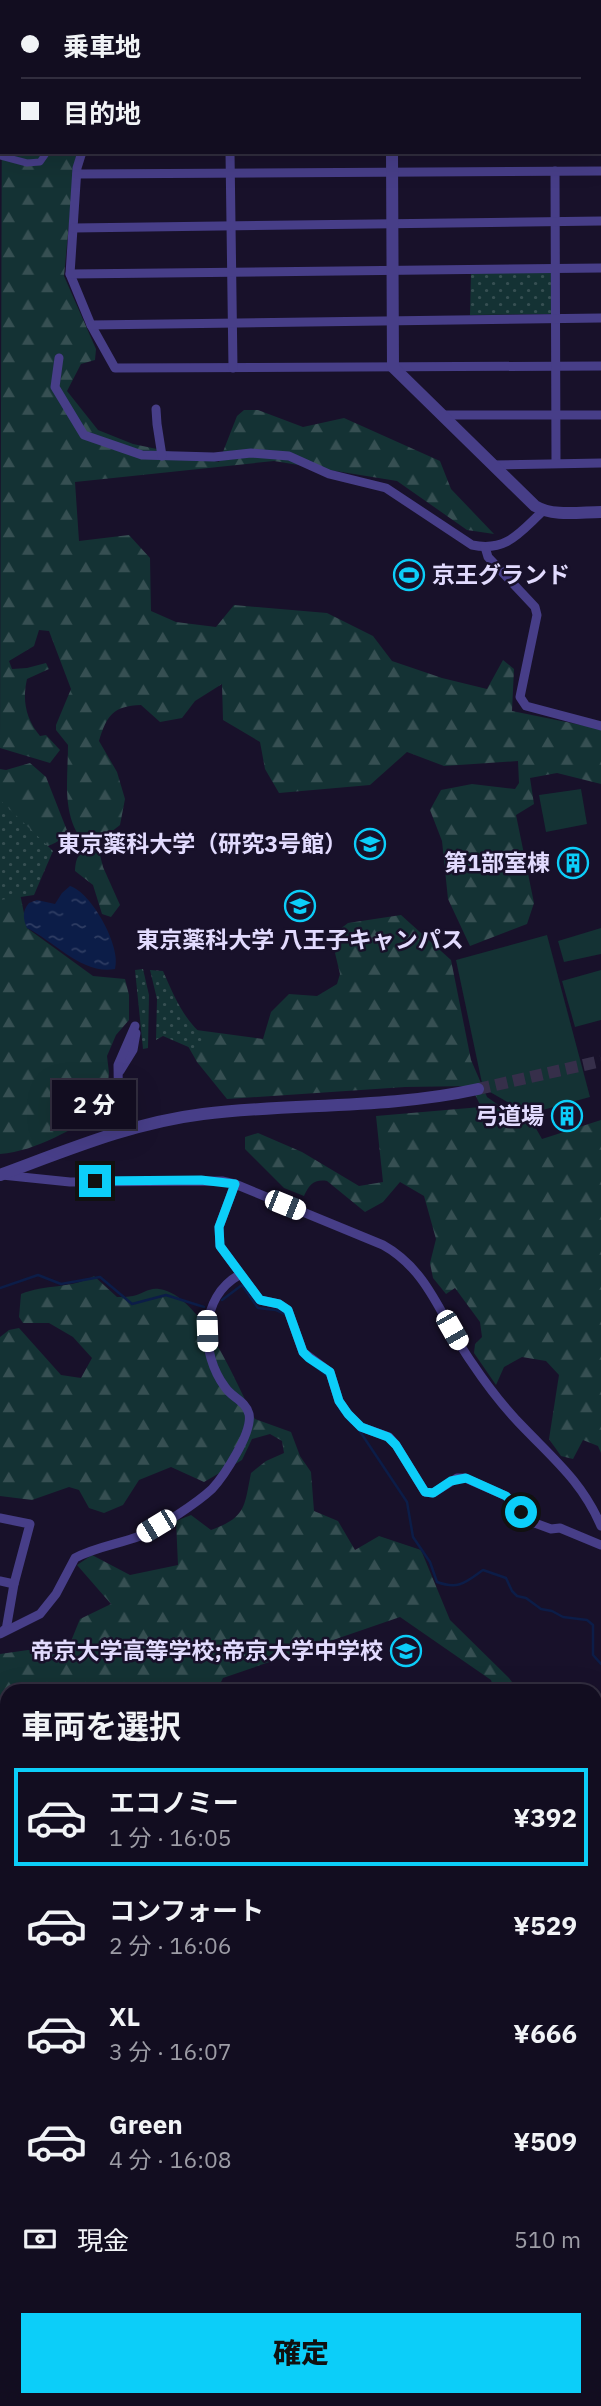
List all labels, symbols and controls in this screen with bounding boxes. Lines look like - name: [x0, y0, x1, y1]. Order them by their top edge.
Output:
- text: 乗車地: [63, 29, 141, 63]
- text: 目的地: [63, 96, 141, 130]
- sports icon: 京王グランド: [392, 558, 426, 592]
- place label: 京王グランド: [432, 559, 570, 589]
- school or university icon: 東京薬科大学（研究3号館）: [353, 827, 387, 861]
- place label: 東京薬科大学（研究3号館）: [57, 828, 347, 858]
- building icon: 第1部室棟: [556, 846, 590, 880]
- place label: 第1部室棟: [444, 847, 550, 877]
- school or university icon: 東京薬科大学 八王子キャンパス: [283, 889, 317, 923]
- place label: 東京薬科大学 八王子キャンパス: [136, 924, 464, 954]
- callout: 2 分: [53, 1080, 137, 1128]
- text: 2 分: [73, 1089, 115, 1119]
- building icon: 弓道場: [550, 1099, 584, 1133]
- place label: 弓道場: [475, 1100, 544, 1130]
- route end: [79, 1165, 111, 1197]
- car: [262, 1187, 309, 1223]
- car: [433, 1307, 472, 1353]
- car: [196, 1310, 219, 1352]
- route start: [505, 1496, 537, 1528]
- car: [133, 1506, 180, 1546]
- school or university icon: 帝京大学高等学校;帝京大学中学校: [389, 1634, 423, 1668]
- place label: 帝京大学高等学校;帝京大学中学校: [30, 1635, 383, 1665]
- text: 車両を選択: [21, 1705, 181, 1747]
- text: エコノミー: [109, 1785, 239, 1819]
- icon: car: [25, 1786, 88, 1849]
- text: ¥392: [513, 1800, 577, 1834]
- text: 1 分 · 16:05: [109, 1822, 232, 1852]
- text: コンフォート: [109, 1893, 264, 1927]
- icon: car: [25, 1894, 88, 1957]
- text: ¥529: [513, 1908, 577, 1942]
- text: 2 分 · 16:06: [109, 1930, 232, 1960]
- text: XL: [109, 1999, 140, 2033]
- icon: car: [25, 2002, 88, 2065]
- text: ¥666: [513, 2016, 577, 2050]
- text: 3 分 · 16:07: [109, 2036, 232, 2066]
- text: Green: [109, 2107, 183, 2141]
- icon: car: [25, 2110, 88, 2173]
- text: ¥509: [513, 2124, 577, 2158]
- text: 4 分 · 16:08: [109, 2144, 232, 2174]
- icon: cash: [21, 2220, 59, 2258]
- text: 現金: [77, 2223, 129, 2257]
- text: 510 m: [514, 2224, 581, 2254]
- button: 確定: [21, 2313, 581, 2393]

